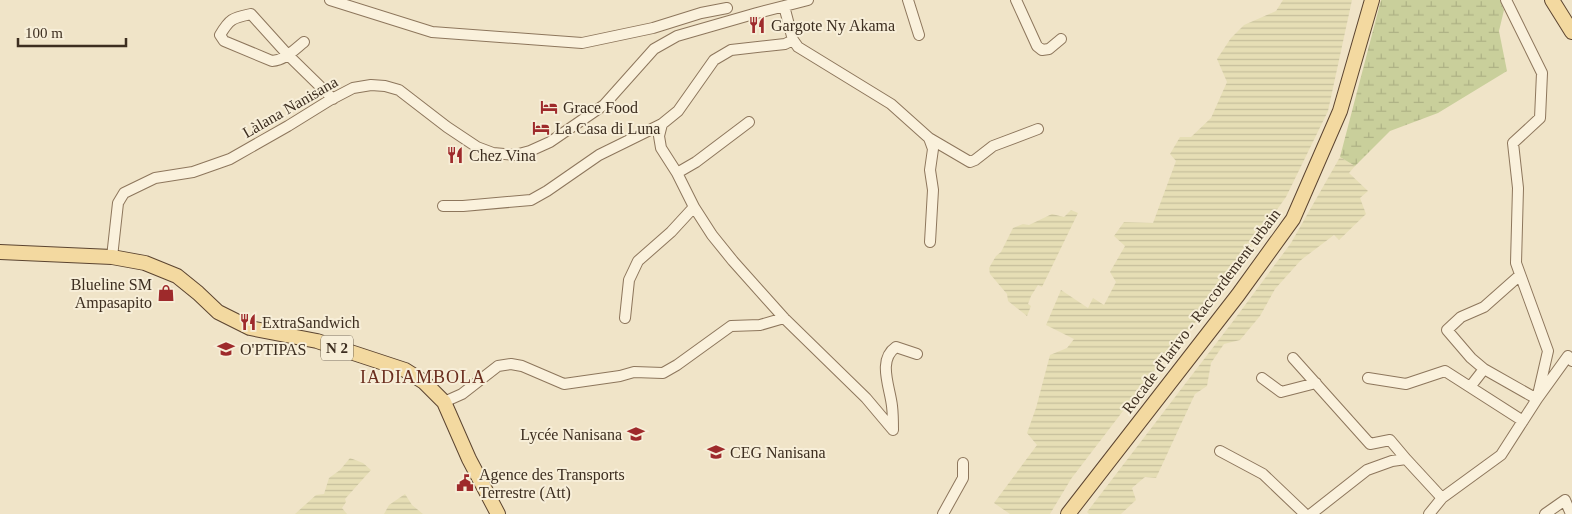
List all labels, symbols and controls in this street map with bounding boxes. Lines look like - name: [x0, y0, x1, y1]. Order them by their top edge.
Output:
- scale bar: [18, 15, 125, 47]
- restaurant icon: Gargote Ny Akama: [747, 15, 767, 35]
- place label: Gargote Ny Akama: [771, 17, 895, 35]
- text: 100 m: [25, 25, 63, 41]
- street label: Làlana Nanisana: [239, 73, 341, 141]
- hotel icon: Grace Food: [539, 97, 559, 117]
- place label: Grace Food: [563, 99, 638, 116]
- hotel icon: La Casa di Luna: [531, 118, 551, 138]
- place label: La Casa di Luna: [555, 120, 660, 137]
- restaurant icon: Chez Vina: [445, 145, 465, 165]
- place label: Chez Vina: [469, 147, 536, 164]
- street label: Rocade d'Iarivo - Raccordement urbain: [1118, 205, 1284, 417]
- place label: Blueline SM Ampasapito: [71, 276, 152, 312]
- shop icon: Blueline SM Ampasapito: [156, 283, 176, 303]
- restaurant icon: ExtraSandwich: [238, 312, 258, 332]
- place label: ExtraSandwich: [262, 314, 360, 331]
- road number: N 2: [321, 336, 353, 360]
- school or university icon: O'PTIPAS: [216, 339, 236, 359]
- place label: O'PTIPAS: [240, 341, 306, 358]
- district label: IADIAMBOLA: [360, 367, 486, 387]
- school or university icon: Lycée Nanisana: [626, 424, 646, 444]
- place label: Lycée Nanisana: [520, 426, 622, 444]
- school or university icon: CEG Nanisana: [706, 442, 726, 462]
- place label: CEG Nanisana: [730, 444, 826, 461]
- place label: Agence des Transports Terrestre (Att): [479, 466, 625, 502]
- public building icon: Agence des Transports Terrestre (Att): [455, 473, 475, 493]

